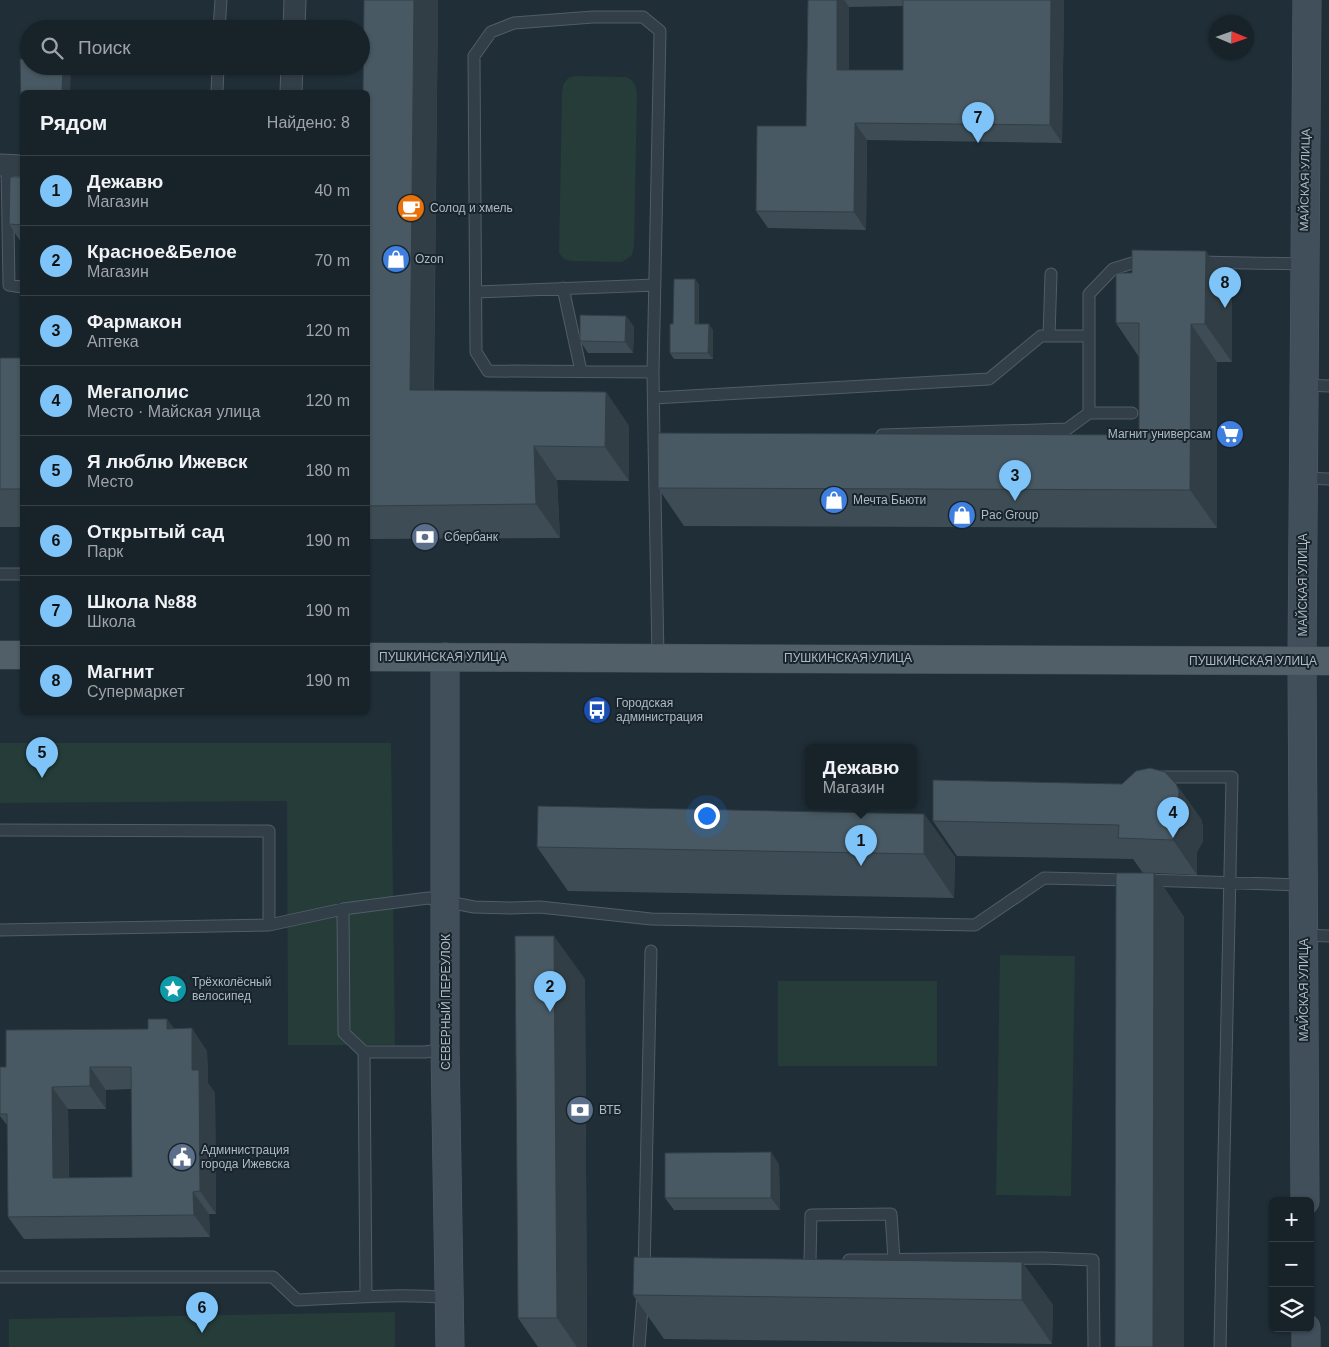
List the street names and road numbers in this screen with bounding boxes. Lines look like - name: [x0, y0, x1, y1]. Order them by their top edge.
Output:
- street label: МАЙСКАЯ УЛИЦА: [1296, 128, 1313, 232]
- street label: МАЙСКАЯ УЛИЦА: [1295, 534, 1310, 636]
- street label: ПУШКИНСКАЯ УЛИЦА: [379, 650, 507, 664]
- street label: ПУШКИНСКАЯ УЛИЦА: [784, 651, 912, 665]
- street label: ПУШКИНСКАЯ УЛИЦА: [1189, 654, 1317, 668]
- street label: СЕВЕРНЫЙ ПЕРЕУЛОК: [438, 934, 453, 1070]
- street label: МАЙСКАЯ УЛИЦА: [1296, 939, 1311, 1041]

